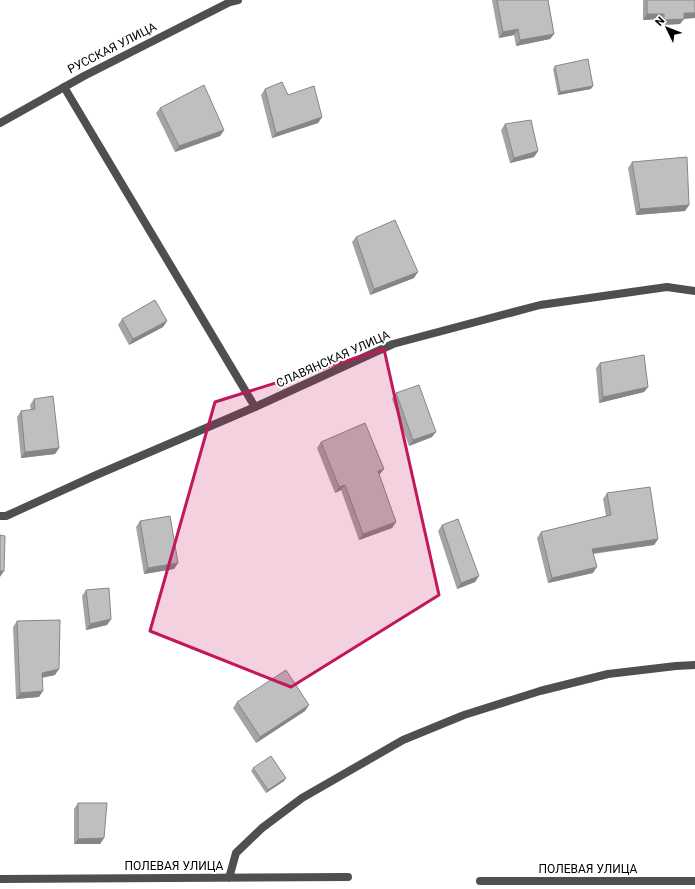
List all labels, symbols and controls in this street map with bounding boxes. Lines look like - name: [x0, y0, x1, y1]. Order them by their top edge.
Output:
- north arrow: [647, 8, 687, 48]
- text: N: [653, 14, 668, 29]
- street label: РУССКАЯ УЛИЦА: [65, 19, 159, 76]
- street label: СЛАВЯНСКАЯ УЛИЦА: [274, 328, 392, 390]
- street label: ПОЛЕВАЯ УЛИЦА: [125, 859, 224, 873]
- street label: ПОЛЕВАЯ УЛИЦА: [539, 862, 638, 876]

